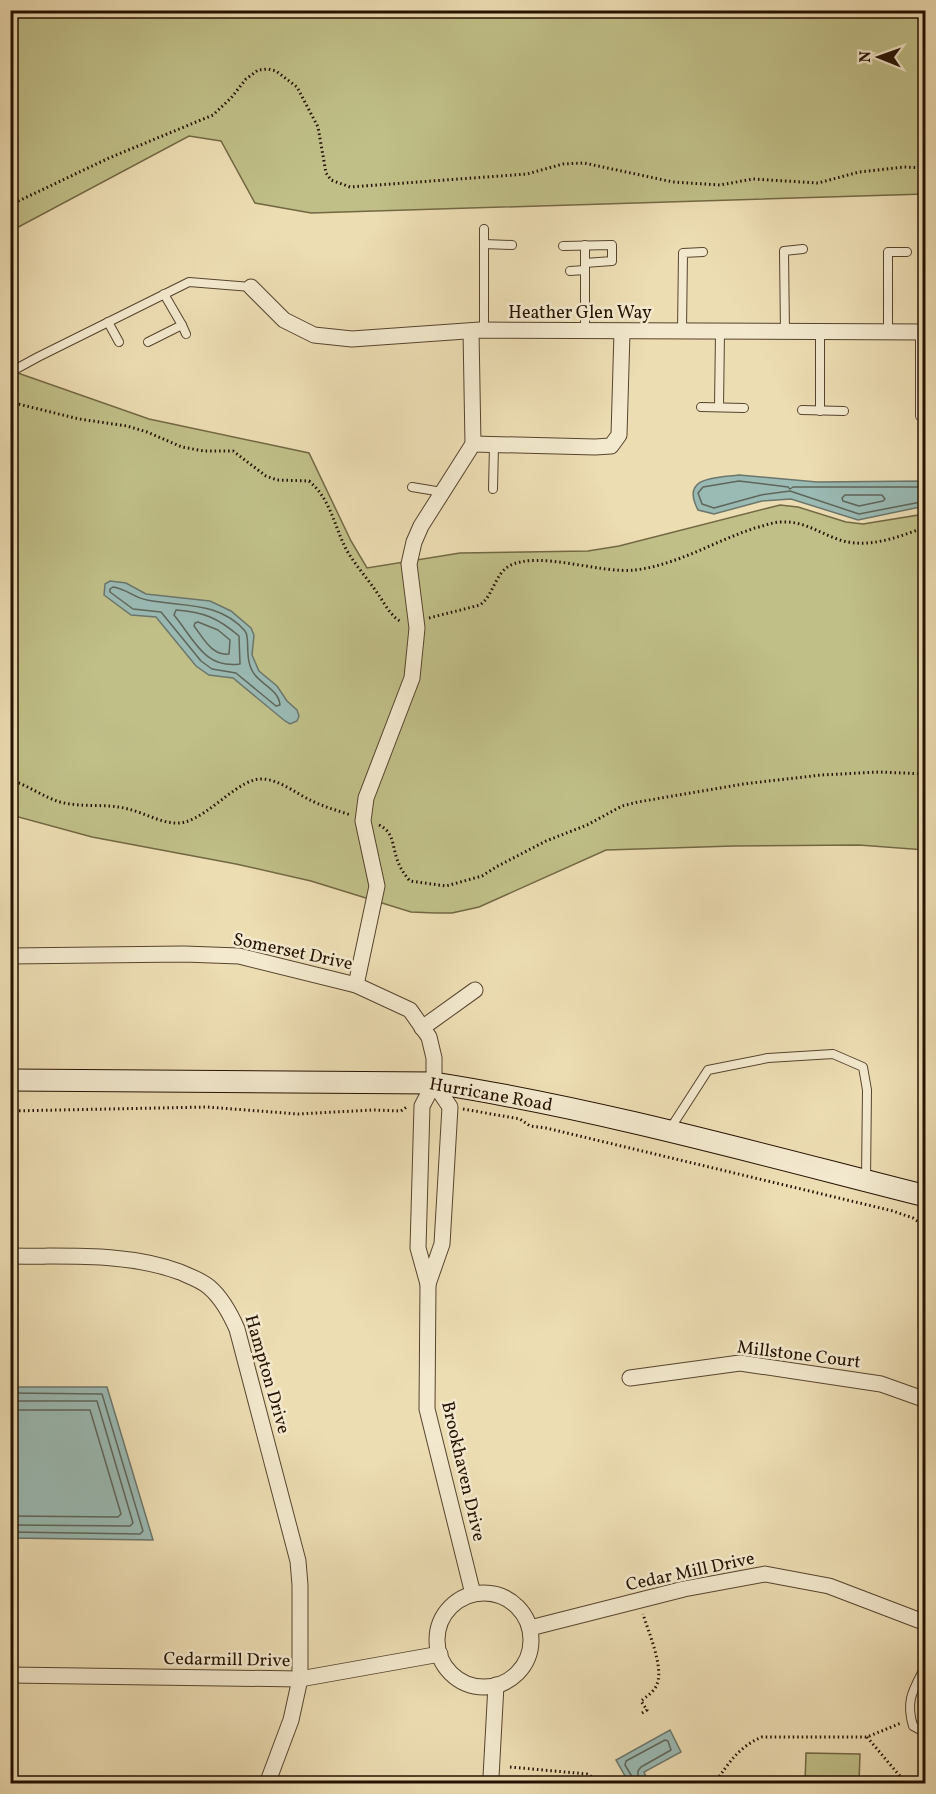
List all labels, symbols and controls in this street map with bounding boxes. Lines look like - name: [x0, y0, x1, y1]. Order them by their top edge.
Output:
- north arrow: [849, 27, 909, 87]
- text: N: [855, 50, 877, 63]
- street label: Heather Glen Way: [508, 301, 652, 326]
- street label: Somerset Drive: [231, 928, 355, 977]
- street label: Hurricane Road: [427, 1072, 554, 1119]
- street label: Hampton Drive: [238, 1312, 295, 1437]
- street label: Millstone Court: [735, 1335, 862, 1375]
- street label: Brookhaven Drive: [434, 1399, 491, 1544]
- street label: Cedar Mill Drive: [624, 1547, 757, 1598]
- street label: Cedarmill Drive: [163, 1647, 290, 1674]

